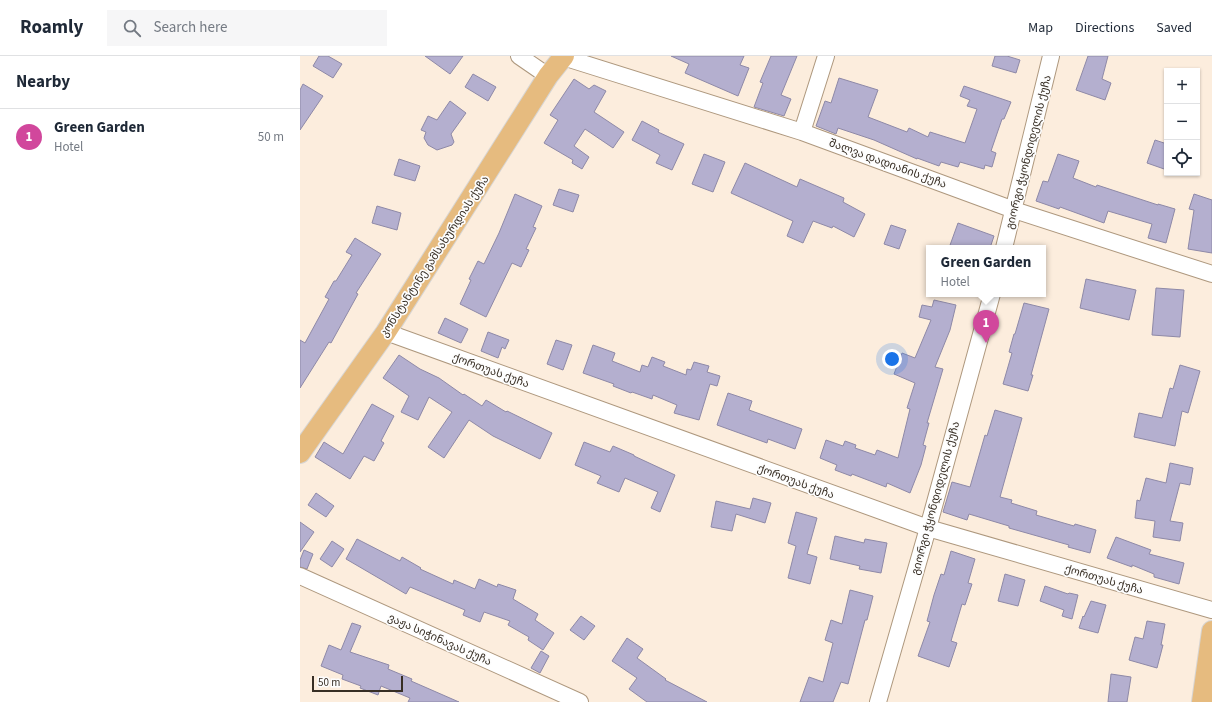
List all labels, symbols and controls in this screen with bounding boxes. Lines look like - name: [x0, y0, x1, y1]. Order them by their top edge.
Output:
- search box: [107, 10, 387, 46]
- text: Roamly: [20, 14, 83, 41]
- icon: search: [121, 17, 143, 39]
- text: Search here: [153, 17, 227, 38]
- text: Map: [1028, 18, 1053, 38]
- text: Directions: [1075, 18, 1134, 38]
- text: Saved: [1156, 18, 1192, 38]
- map controls: [1164, 68, 1200, 176]
- button: +: [1164, 68, 1200, 104]
- text: Nearby: [16, 70, 70, 94]
- street label: გიორგი ჭყონდიდელის ქუჩა: [1002, 73, 1055, 231]
- button: −: [1164, 104, 1200, 140]
- text: Green Garden: [54, 117, 145, 138]
- text: 1: [26, 128, 32, 146]
- text: 50 m: [258, 128, 284, 146]
- street label: შალვა დადიანის ქუჩა: [827, 135, 949, 192]
- text: Hotel: [54, 138, 83, 156]
- button: locate: [1164, 140, 1200, 176]
- street label: კონსტანტინე გამსახურდიას ქუჩა: [376, 173, 492, 340]
- popup: [926, 245, 1046, 297]
- text: Green Garden: [941, 252, 1031, 273]
- text: Hotel: [941, 273, 970, 291]
- pin: 1: [973, 310, 999, 343]
- your location: [882, 349, 902, 369]
- street label: ქორთუას ქუჩა: [450, 350, 531, 391]
- street label: გიორგი ჭყონდიდელის ქუჩა: [908, 420, 963, 577]
- street label: ქორთუას ქუჩა: [755, 461, 836, 502]
- street label: ქორთუას ქუჩა: [1063, 561, 1145, 598]
- street label: ვაჟა სიჭინავას ქუჩა: [386, 610, 494, 669]
- scale bar: [312, 674, 403, 693]
- text: 50 m: [318, 675, 340, 690]

